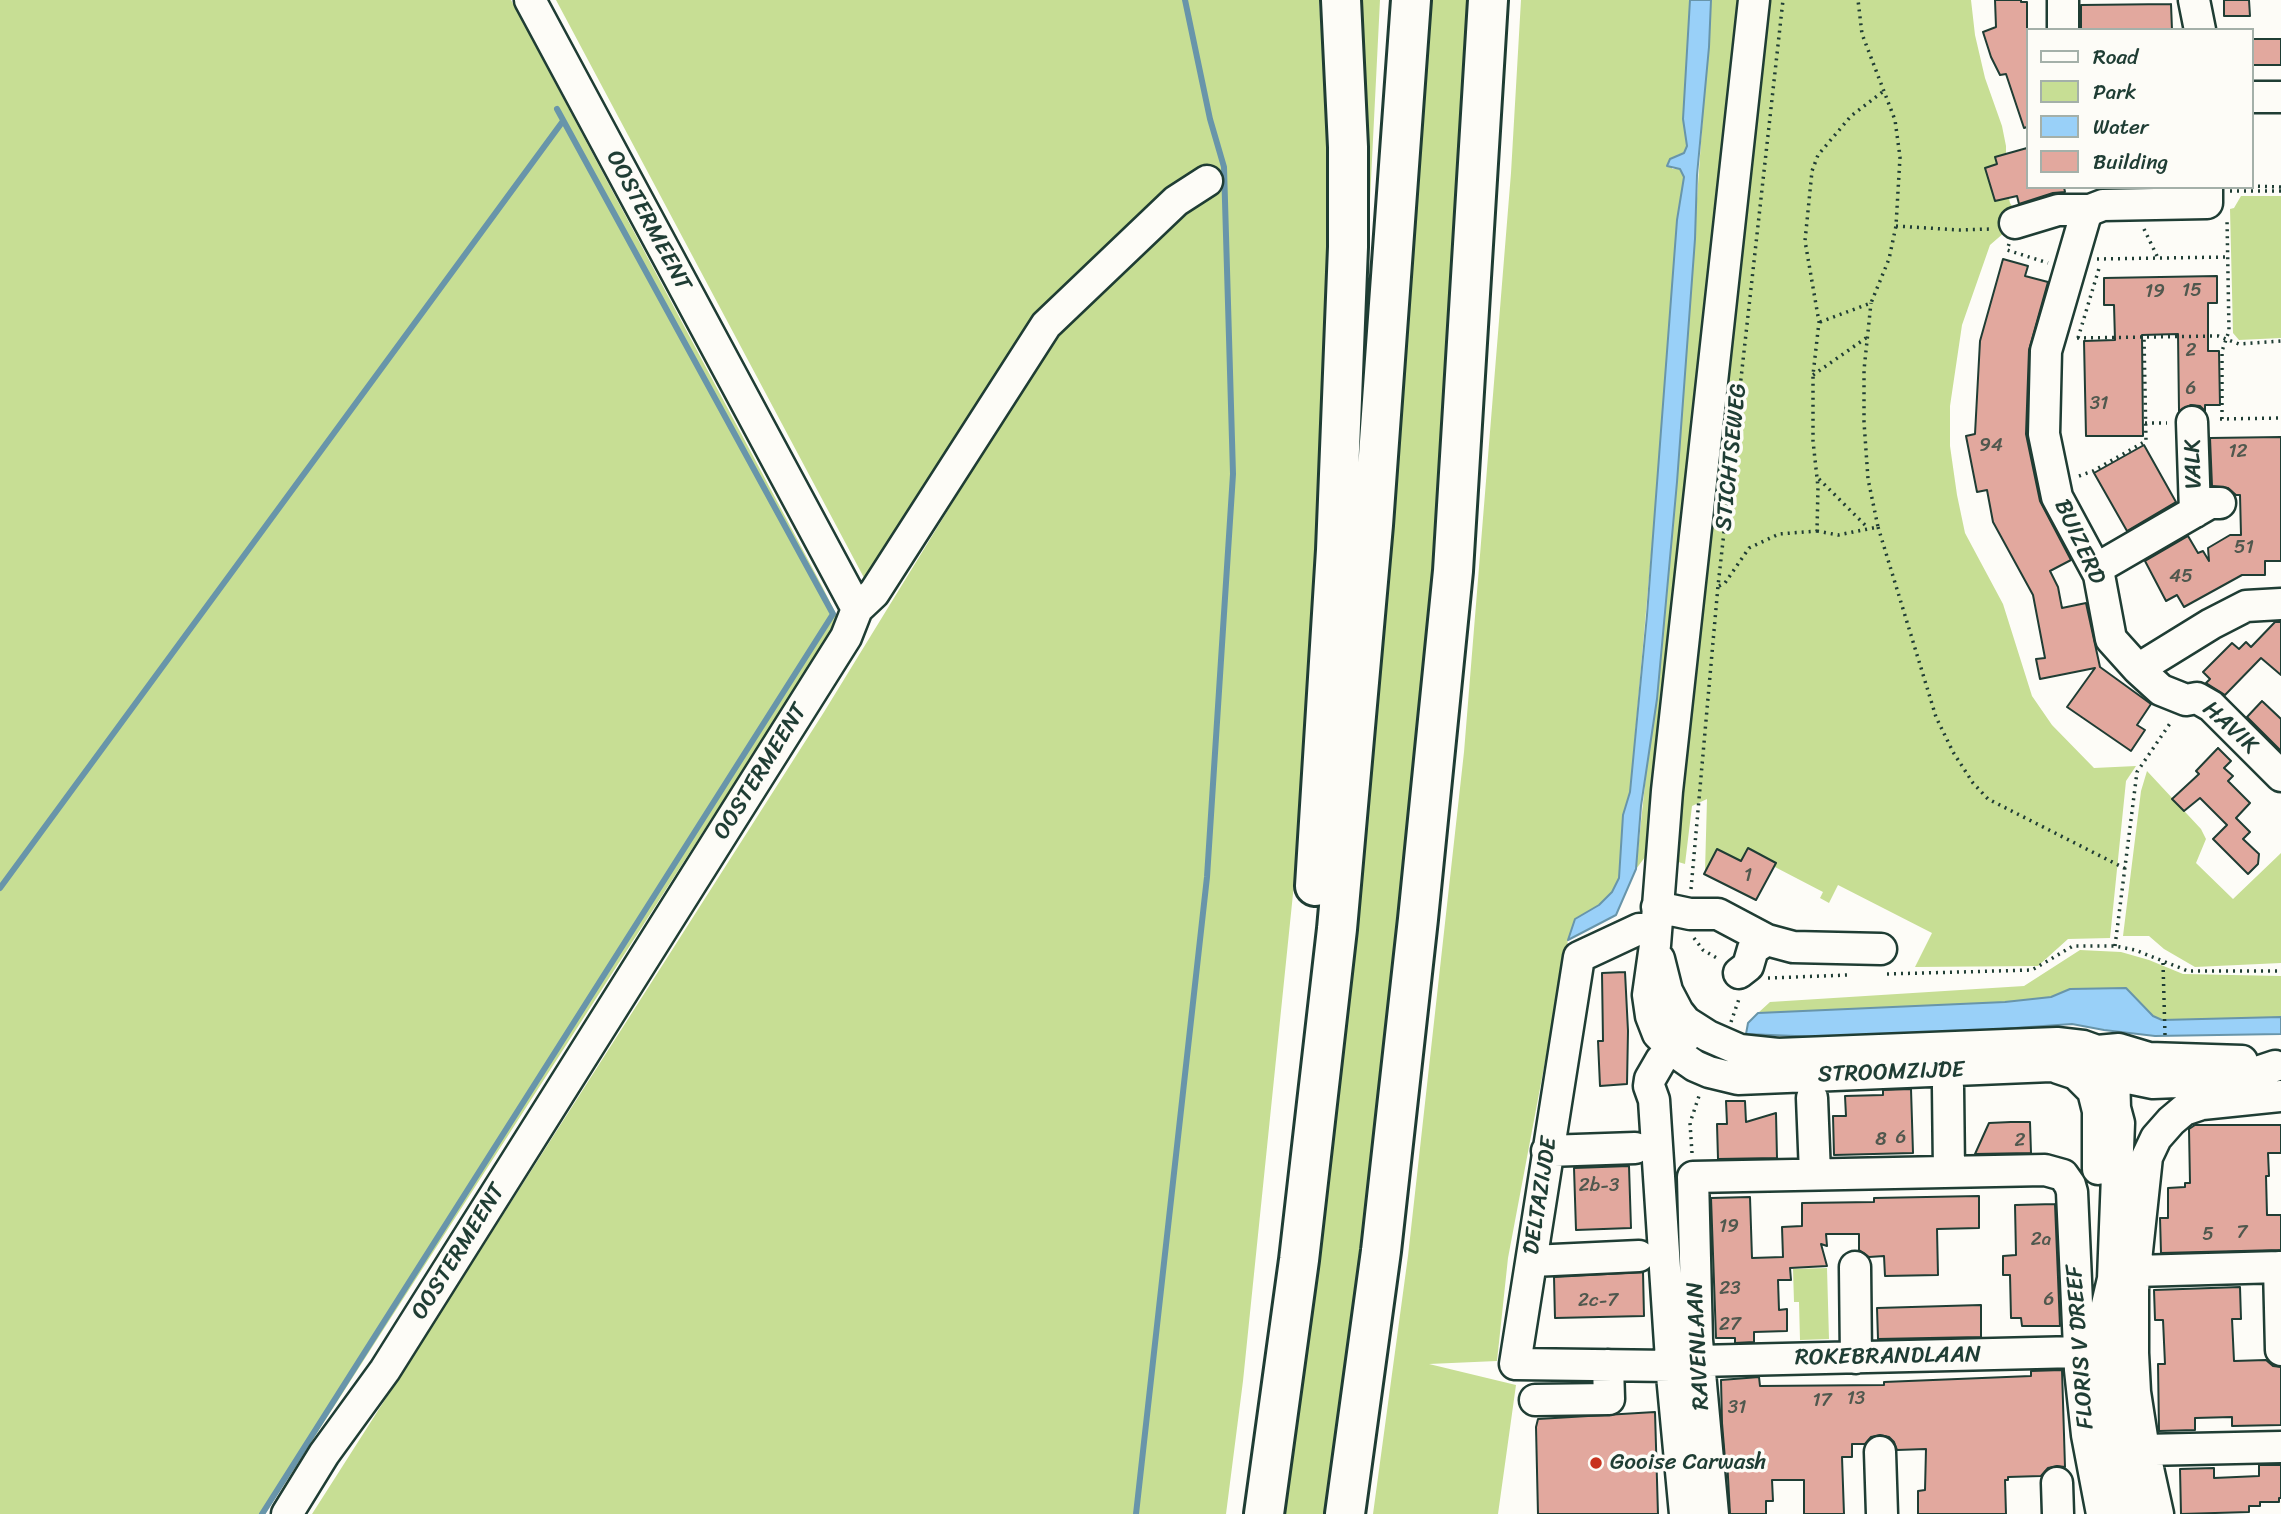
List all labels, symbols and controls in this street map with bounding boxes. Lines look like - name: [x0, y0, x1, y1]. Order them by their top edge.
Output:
- legend: [2025, 28, 2253, 189]
- text: Road: [2093, 38, 2138, 76]
- text: Park: [2093, 73, 2136, 111]
- text: Water: [2093, 108, 2148, 146]
- text: Building: [2093, 143, 2168, 181]
- street label: OOSTERMEENT: [599, 146, 697, 296]
- house number: 15: [2182, 280, 2202, 302]
- house number: 19: [2145, 281, 2165, 303]
- house number: 2: [2186, 340, 2196, 362]
- house number: 6: [2186, 378, 2196, 400]
- street label: STICHTSEWEG: [1711, 382, 1753, 532]
- house number: 31: [2090, 393, 2108, 415]
- house number: 94: [1979, 435, 2003, 457]
- street label: VALK: [2179, 439, 2209, 489]
- house number: 12: [2228, 441, 2248, 463]
- street label: BUIZERD: [2047, 495, 2111, 589]
- house number: 51: [2234, 537, 2254, 559]
- house number: 45: [2169, 566, 2193, 588]
- street label: HAVIK: [2196, 696, 2264, 760]
- street label: OOSTERMEENT: [708, 699, 814, 845]
- house number: 1: [1744, 865, 1752, 887]
- street label: STROOMZIJDE: [1817, 1057, 1965, 1089]
- house number: 6: [1896, 1127, 1906, 1149]
- house number: 8: [1875, 1129, 1887, 1151]
- house number: 2: [2015, 1130, 2025, 1152]
- street label: DELTAZIJDE: [1518, 1135, 1564, 1257]
- house number: 2b-3: [1579, 1175, 1619, 1197]
- street label: OOSTERMEENT: [406, 1179, 512, 1325]
- house number: 19: [1719, 1216, 1739, 1238]
- house number: 7: [2237, 1222, 2247, 1244]
- house number: 5: [2202, 1224, 2214, 1246]
- house number: 2a: [2031, 1229, 2051, 1251]
- street label: FLORIS V DREEF: [2061, 1264, 2101, 1430]
- house number: 23: [1719, 1278, 1741, 1300]
- street label: RAVENLAAN: [1682, 1281, 1716, 1411]
- house number: 6: [2044, 1289, 2054, 1311]
- house number: 2c-7: [1578, 1290, 1618, 1312]
- house number: 27: [1719, 1314, 1741, 1336]
- street label: ROKEBRANDLAAN: [1795, 1342, 1981, 1372]
- house number: 13: [1847, 1388, 1865, 1410]
- house number: 17: [1813, 1390, 1831, 1412]
- house number: 31: [1728, 1397, 1746, 1419]
- place label: Gooise Carwash: [1610, 1449, 1767, 1477]
- marker: Gooise Carwash: [1588, 1455, 1604, 1471]

